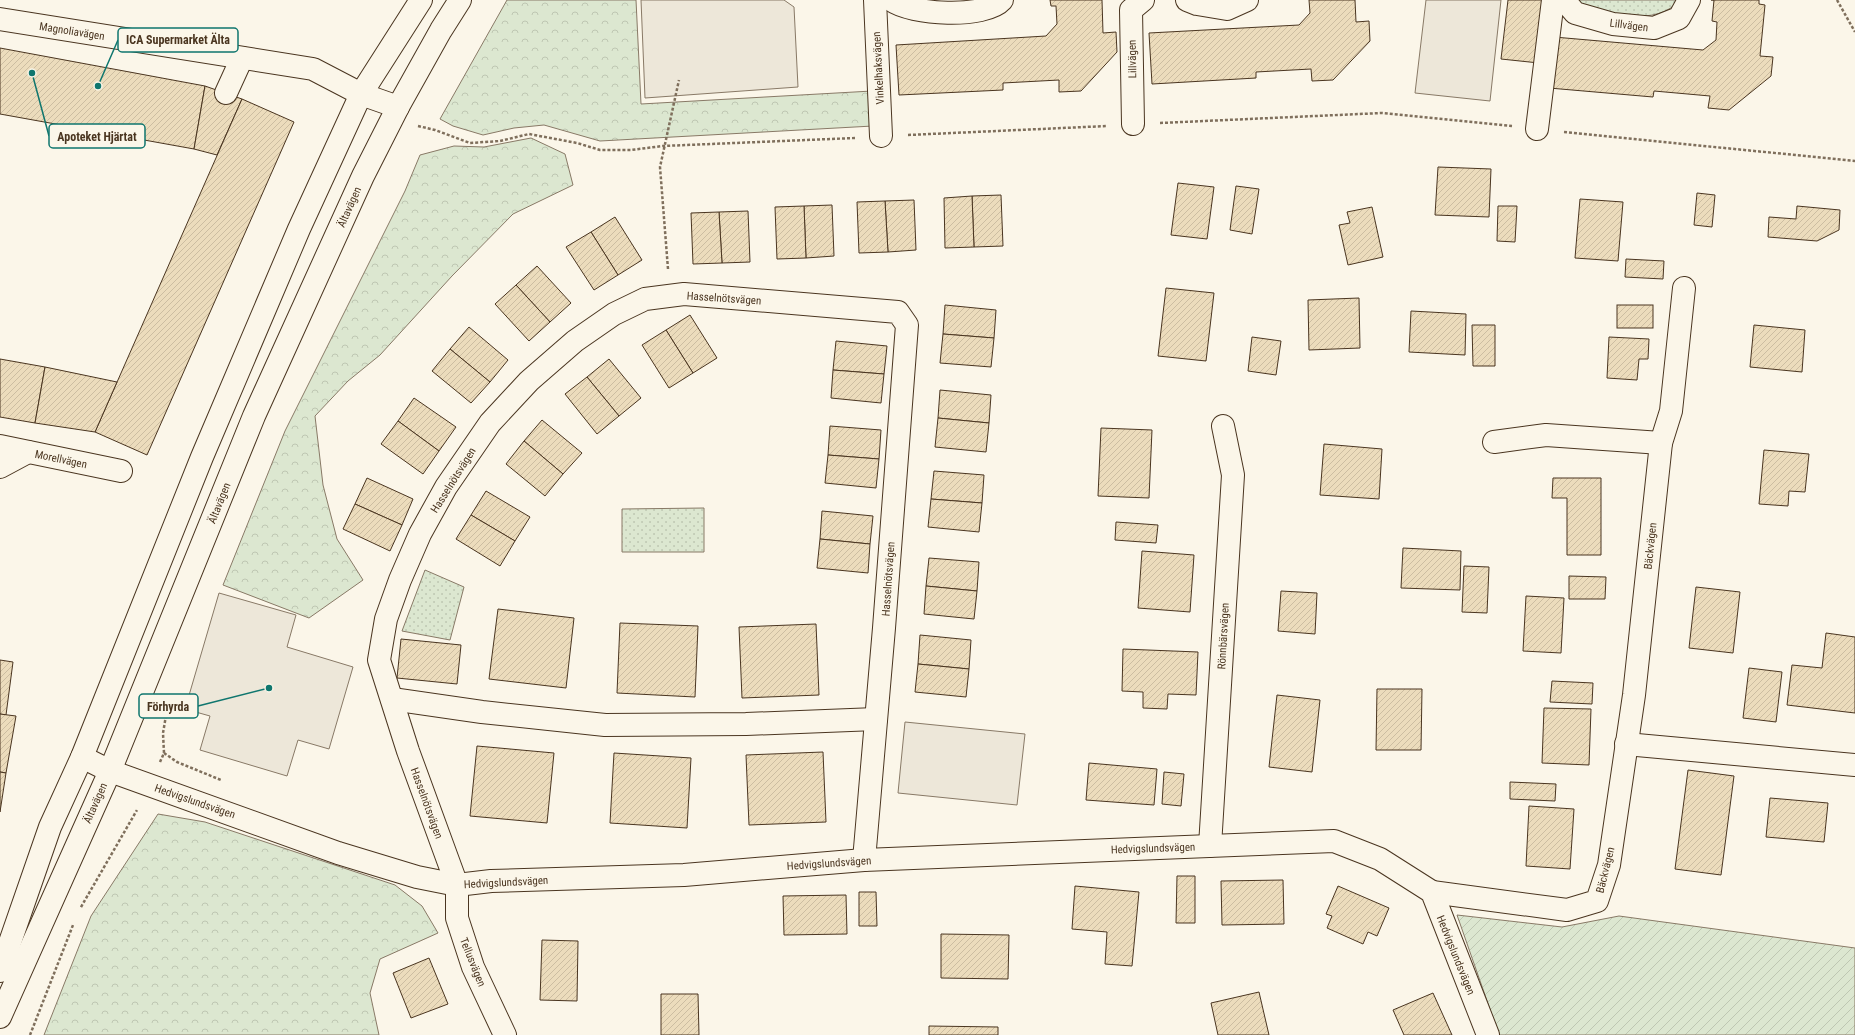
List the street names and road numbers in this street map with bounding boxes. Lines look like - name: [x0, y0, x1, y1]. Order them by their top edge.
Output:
- street label: Lillvägen: [1609, 17, 1649, 34]
- street label: Magnoliavägen: [38, 20, 105, 43]
- street label: Vinkelhaksvägen: [870, 31, 887, 105]
- street label: Lillvägen: [1126, 40, 1139, 78]
- street label: Ältavägen: [335, 185, 364, 230]
- street label: Hasselnötsvägen: [686, 289, 762, 308]
- street label: Hasselnötsvägen: [428, 445, 479, 515]
- street label: Morellvägen: [34, 448, 88, 471]
- street label: Ältavägen: [205, 481, 234, 526]
- street label: Bäckvägen: [1642, 522, 1659, 570]
- street label: Hasselnötsvägen: [879, 541, 898, 617]
- street label: Rönnbärsvägen: [1215, 602, 1232, 670]
- street label: Hasselnötsvägen: [408, 766, 445, 841]
- street label: Ältavägen: [81, 781, 110, 826]
- street label: Hedvigslundsvägen: [153, 782, 237, 821]
- street label: Hedvigslundsvägen: [1111, 841, 1195, 856]
- street label: Bäckvägen: [1593, 846, 1617, 895]
- street label: Hedvigslundsvägen: [786, 854, 872, 873]
- street label: Hedvigslundsvägen: [463, 874, 549, 891]
- street label: Hedvigslundsvägen: [1434, 914, 1477, 997]
- street label: Tellusvägen: [457, 936, 488, 989]

